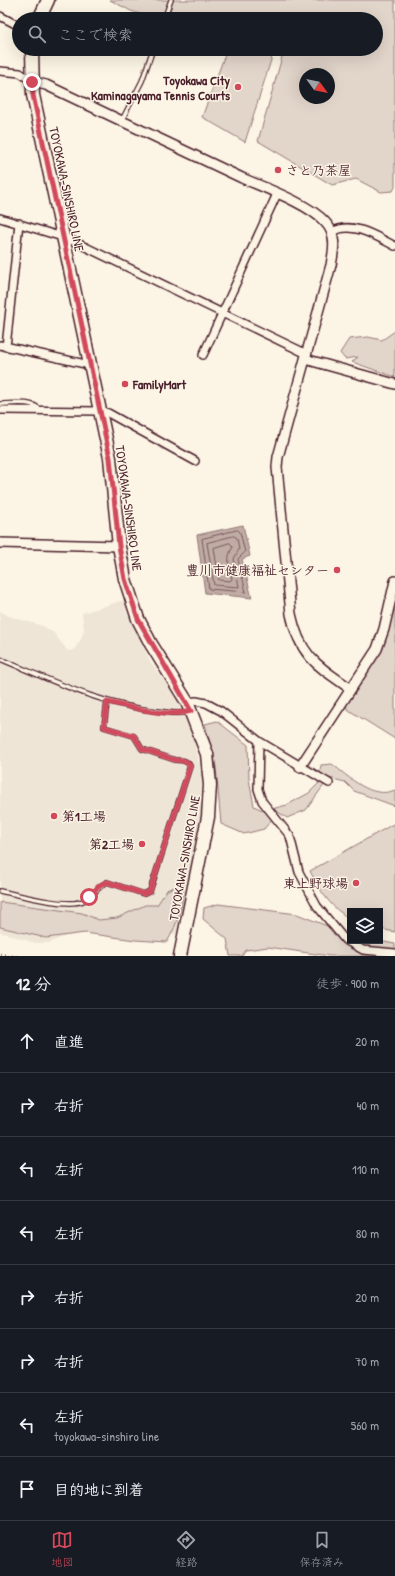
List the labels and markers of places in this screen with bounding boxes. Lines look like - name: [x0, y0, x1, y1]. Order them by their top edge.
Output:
- place label: Toyokawa City Kaminagayama Tennis Courts: [91, 71, 230, 105]
- marker: Toyokawa City Kaminagayama Tennis Courts: [233, 82, 243, 92]
- place label: さと乃茶屋: [286, 161, 351, 179]
- marker: さと乃茶屋: [273, 165, 283, 175]
- place label: FamilyMart: [132, 375, 187, 394]
- marker: FamilyMart: [120, 379, 130, 389]
- place label: 豊川市健康福祉センター: [186, 561, 329, 579]
- marker: 豊川市健康福祉センター: [332, 565, 342, 575]
- place label: 第1工場: [62, 807, 106, 825]
- marker: 第1工場: [49, 811, 59, 821]
- place label: 第2工場: [89, 835, 134, 853]
- marker: 第2工場: [137, 839, 147, 849]
- place label: 東上野球場: [283, 874, 348, 892]
- marker: 東上野球場: [351, 878, 361, 888]

